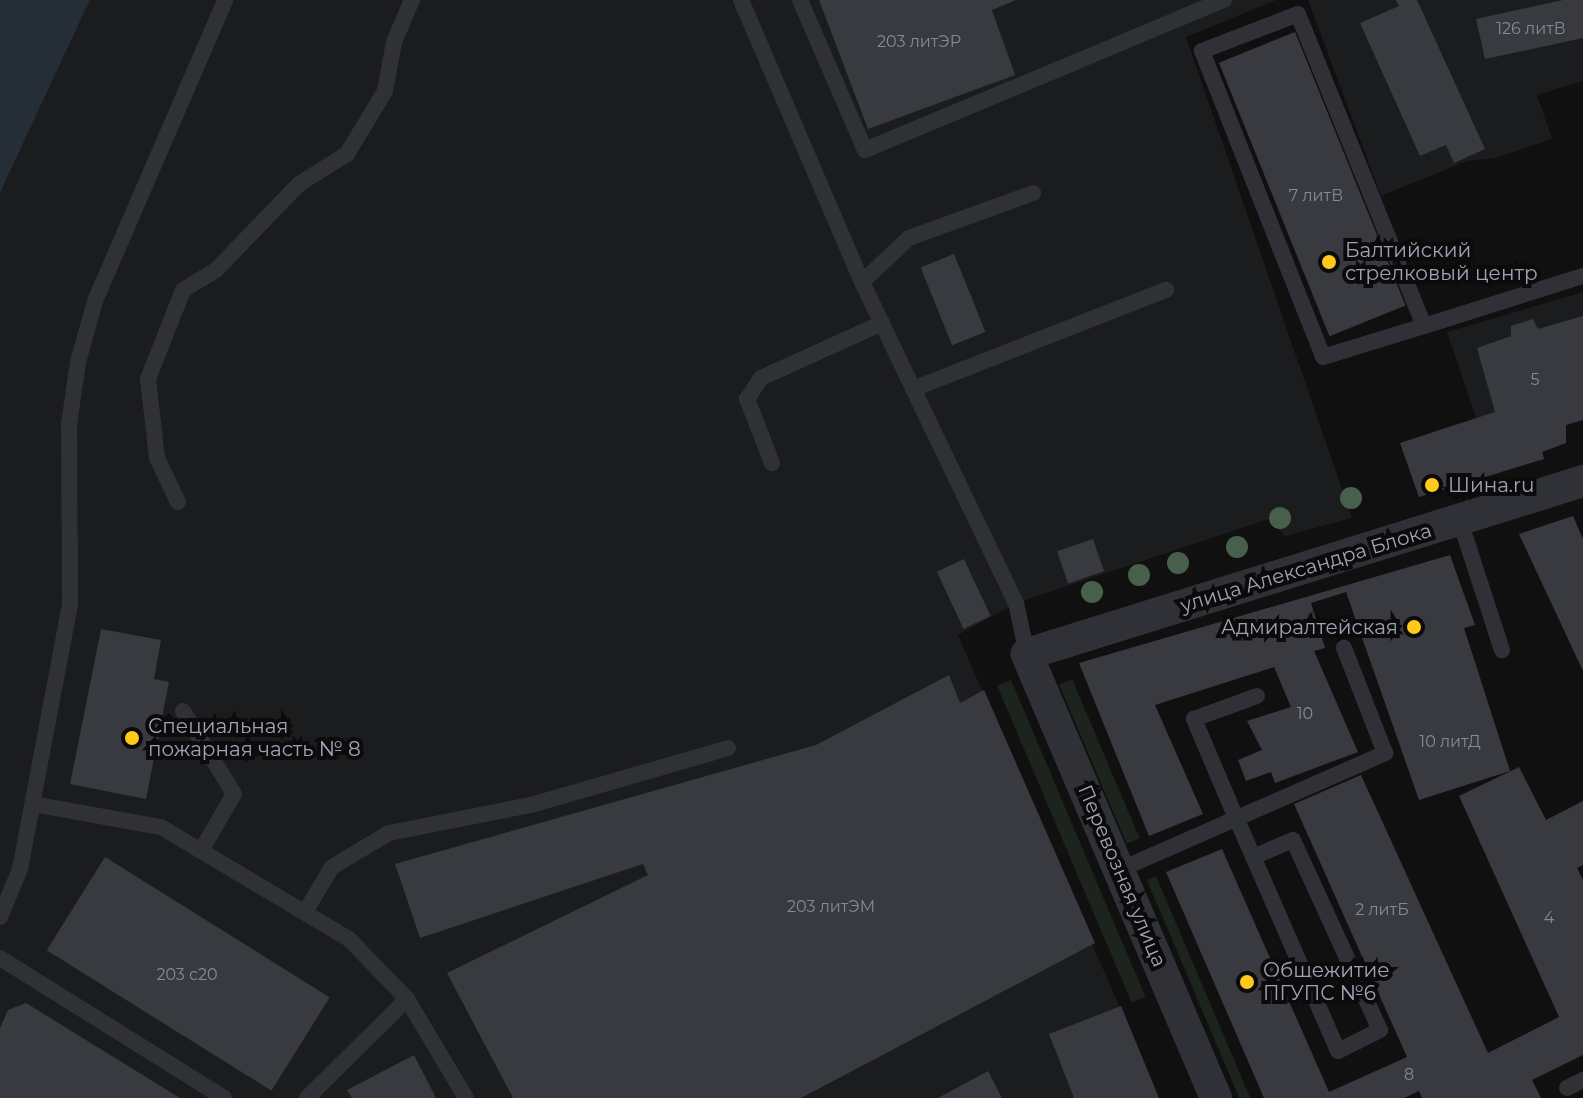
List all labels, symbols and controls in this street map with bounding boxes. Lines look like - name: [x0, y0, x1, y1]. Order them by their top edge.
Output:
- house number: 126 литВ: [1496, 19, 1566, 39]
- house number: 203 литЭР: [877, 32, 961, 52]
- house number: 7 литВ: [1289, 186, 1343, 206]
- place label: Балтийский стрелковый центр: [1345, 238, 1538, 285]
- marker: Балтийский стрелковый центр: [1320, 253, 1338, 271]
- house number: 5: [1530, 370, 1540, 390]
- place label: Шина.ru: [1448, 473, 1534, 497]
- marker: Шина.ru: [1423, 476, 1441, 494]
- street label: улица Александра Блока: [1177, 518, 1435, 618]
- place label: Адмиралтейская: [1221, 615, 1398, 639]
- marker: Адмиралтейская: [1405, 618, 1423, 636]
- house number: 10: [1297, 704, 1313, 724]
- place label: Специальная пожарная часть № 8: [148, 714, 361, 761]
- marker: Специальная пожарная часть № 8: [123, 729, 141, 747]
- house number: 10 литД: [1419, 732, 1481, 752]
- street label: Перевозная улица: [1073, 781, 1171, 971]
- house number: 203 литЭМ: [787, 897, 875, 917]
- house number: 2 литБ: [1355, 900, 1409, 920]
- house number: 4: [1544, 908, 1554, 928]
- place label: Общежитие ПГУПС №6: [1263, 958, 1390, 1005]
- house number: 203 с20: [156, 965, 218, 985]
- marker: Общежитие ПГУПС №6: [1238, 973, 1256, 991]
- house number: 8: [1404, 1065, 1414, 1085]

